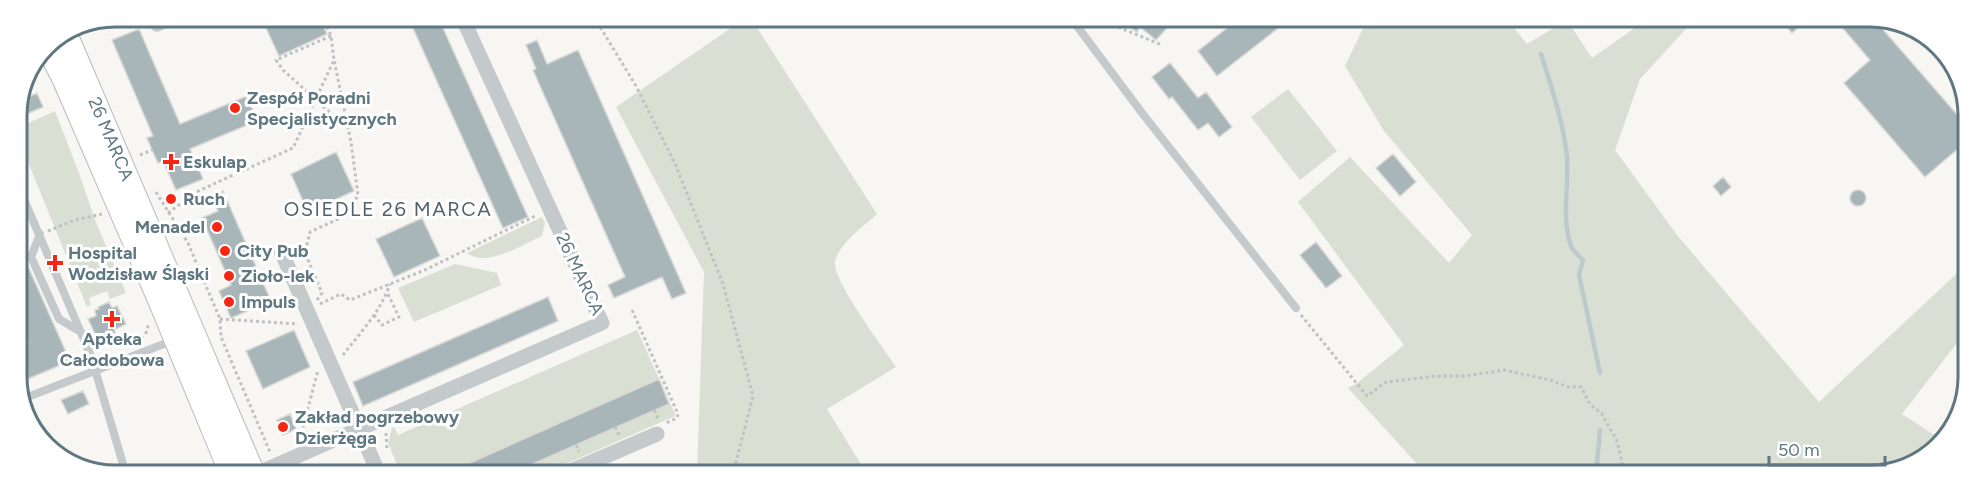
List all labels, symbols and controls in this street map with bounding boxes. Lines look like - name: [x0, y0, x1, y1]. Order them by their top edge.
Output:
- place label: Zespół Poradni Specjalistycznych: [247, 87, 397, 130]
- street label: 26 MARCA: [83, 94, 138, 184]
- marker: Zespół Poradni Specjalistycznych: [228, 101, 242, 115]
- place label: Eskulap: [183, 151, 247, 173]
- marker: Eskulap: [164, 155, 178, 169]
- place label: Ruch: [183, 188, 225, 210]
- marker: Ruch: [164, 192, 178, 206]
- district label: OSIEDLE 26 MARCA: [284, 197, 492, 221]
- place label: Menadel: [135, 216, 205, 238]
- marker: Menadel: [210, 220, 224, 234]
- street label: 26 MARCA: [551, 229, 609, 319]
- place label: City Pub: [237, 240, 309, 262]
- place label: Hospital Wodzisław Śląski: [68, 242, 209, 285]
- marker: City Pub: [218, 244, 232, 258]
- marker: Hospital Wodzisław Śląski: [46, 254, 64, 272]
- place label: Zioło-lek: [241, 265, 315, 287]
- marker: Zioło-lek: [222, 269, 236, 283]
- place label: Impuls: [241, 291, 296, 313]
- marker: Impuls: [222, 295, 236, 309]
- marker: Apteka Całodobowa: [105, 312, 119, 326]
- place label: Apteka Całodobowa: [60, 328, 164, 371]
- place label: Zakład pogrzebowy Dzierżęga: [295, 406, 460, 449]
- marker: Zakład pogrzebowy Dzierżęga: [276, 420, 290, 434]
- scale bar: [1769, 429, 1884, 467]
- text: 50 m: [1778, 439, 1820, 461]

